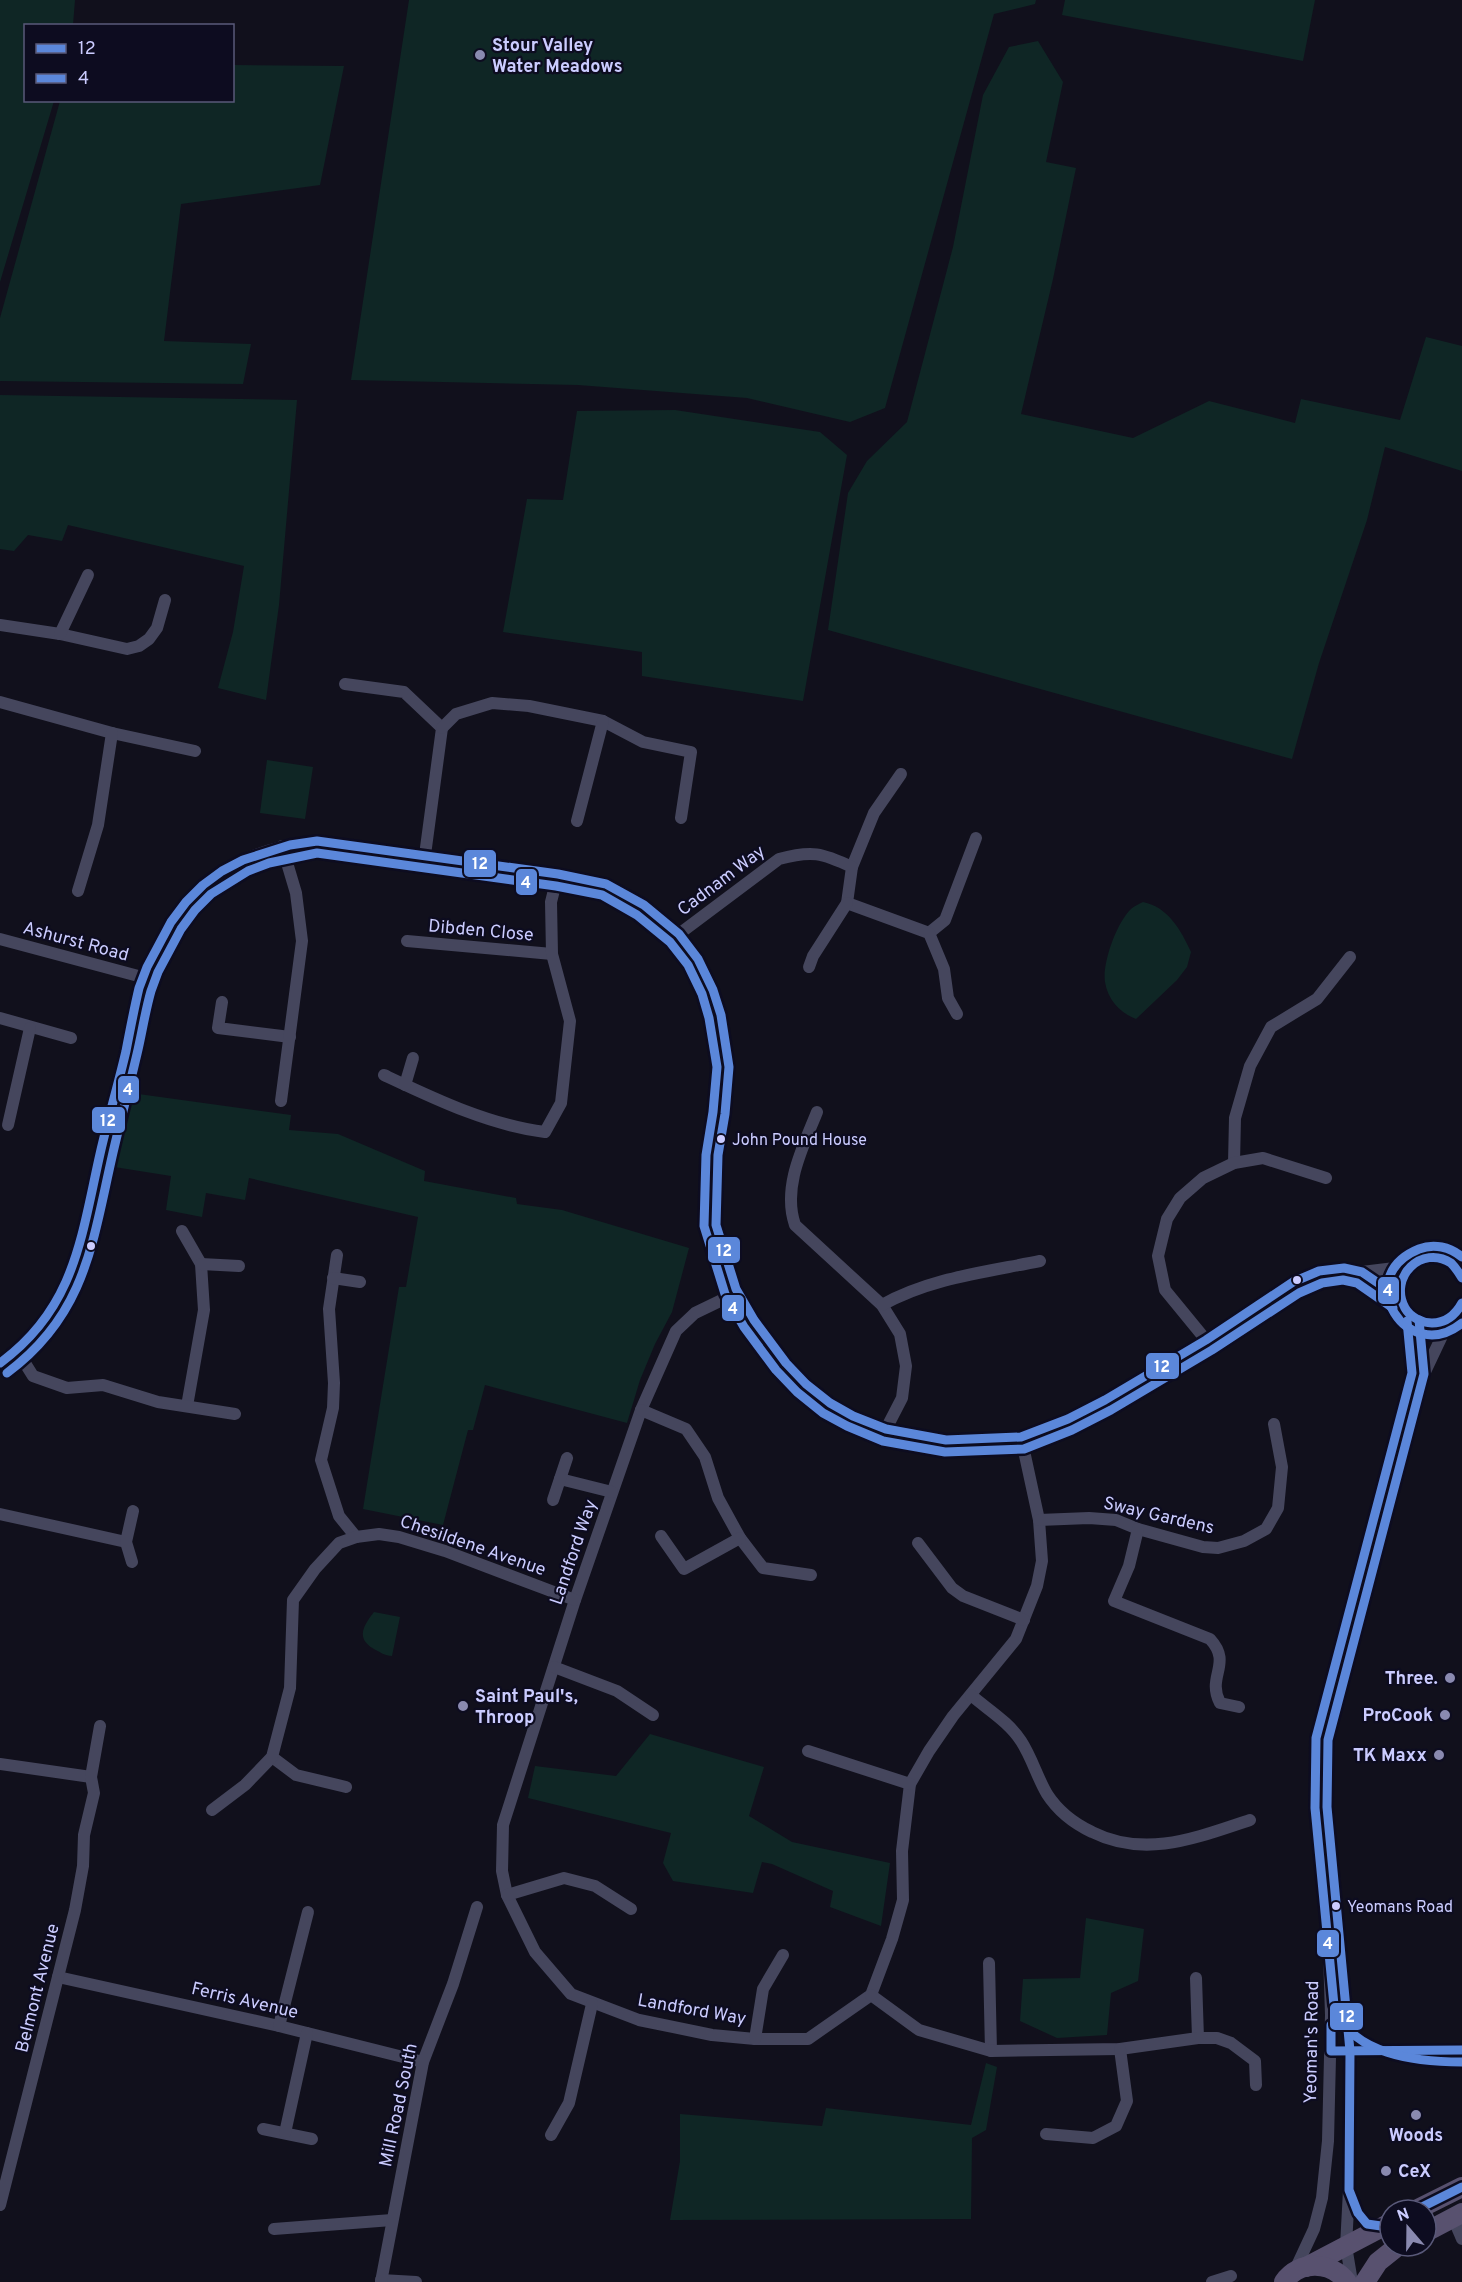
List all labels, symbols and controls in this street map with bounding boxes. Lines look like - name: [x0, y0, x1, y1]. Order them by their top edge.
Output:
- legend: [24, 24, 234, 102]
- place label: Stour Valley Water Meadows: [492, 35, 623, 79]
- text: 12: [78, 38, 96, 61]
- marker: Stour Valley Water Meadows: [473, 48, 487, 62]
- text: 4: [78, 68, 89, 91]
- street label: Cadnam Way: [673, 841, 770, 922]
- line badge: 12: [463, 849, 497, 878]
- text: 12: [472, 855, 488, 875]
- line badge: 4: [515, 868, 538, 896]
- text: 4: [521, 874, 531, 894]
- street label: Dibden Close: [427, 915, 535, 948]
- street label: Ashurst Road: [20, 917, 131, 968]
- line badge: 4: [117, 1075, 140, 1104]
- text: 4: [123, 1081, 133, 1101]
- line badge: 12: [91, 1106, 126, 1134]
- text: 12: [100, 1112, 116, 1132]
- place label: John Pound House: [732, 1131, 867, 1151]
- marker: John Pound House: [715, 1133, 727, 1145]
- line badge: 12: [707, 1236, 741, 1264]
- unlabelled marker: [85, 1240, 97, 1252]
- text: 12: [716, 1242, 732, 1262]
- unlabelled marker: [1291, 1274, 1303, 1286]
- line badge: 4: [1377, 1276, 1400, 1305]
- text: 4: [1383, 1282, 1393, 1302]
- line badge: 4: [721, 1294, 745, 1322]
- text: 4: [728, 1300, 738, 1320]
- line badge: 12: [1145, 1352, 1180, 1380]
- text: 12: [1154, 1358, 1170, 1378]
- street label: Sway Gardens: [1101, 1493, 1216, 1540]
- street label: Landford Way: [546, 1497, 603, 1608]
- street label: Chesildene Avenue: [396, 1511, 549, 1582]
- place label: Three.: [1385, 1668, 1438, 1691]
- marker: Three.: [1443, 1671, 1457, 1685]
- place label: Saint Paul's, Throop: [475, 1686, 578, 1730]
- marker: Saint Paul's, Throop: [456, 1699, 470, 1713]
- place label: ProCook: [1363, 1705, 1433, 1728]
- marker: ProCook: [1438, 1708, 1452, 1722]
- place label: TK Maxx: [1353, 1745, 1427, 1768]
- marker: TK Maxx: [1432, 1748, 1446, 1762]
- place label: Yeomans Road: [1347, 1898, 1453, 1918]
- marker: Yeomans Road: [1330, 1900, 1342, 1912]
- street label: Belmont Avenue: [11, 1921, 66, 2055]
- line badge: 4: [1316, 1929, 1340, 1958]
- text: 4: [1323, 1935, 1333, 1955]
- street label: Ferris Avenue: [189, 1978, 300, 2025]
- street label: Yeoman's Road: [1300, 1980, 1325, 2104]
- street label: Landford Way: [636, 1990, 748, 2031]
- line badge: 12: [1329, 2002, 1364, 2031]
- text: 12: [1339, 2008, 1355, 2028]
- street label: Mill Road South: [375, 2041, 424, 2169]
- marker: Woods: [1409, 2108, 1423, 2122]
- place label: Woods: [1389, 2125, 1443, 2148]
- place label: CeX: [1398, 2161, 1431, 2184]
- marker: CeX: [1379, 2164, 1393, 2178]
- north arrow: [1378, 2198, 1438, 2258]
- text: N: [1395, 2204, 1412, 2227]

